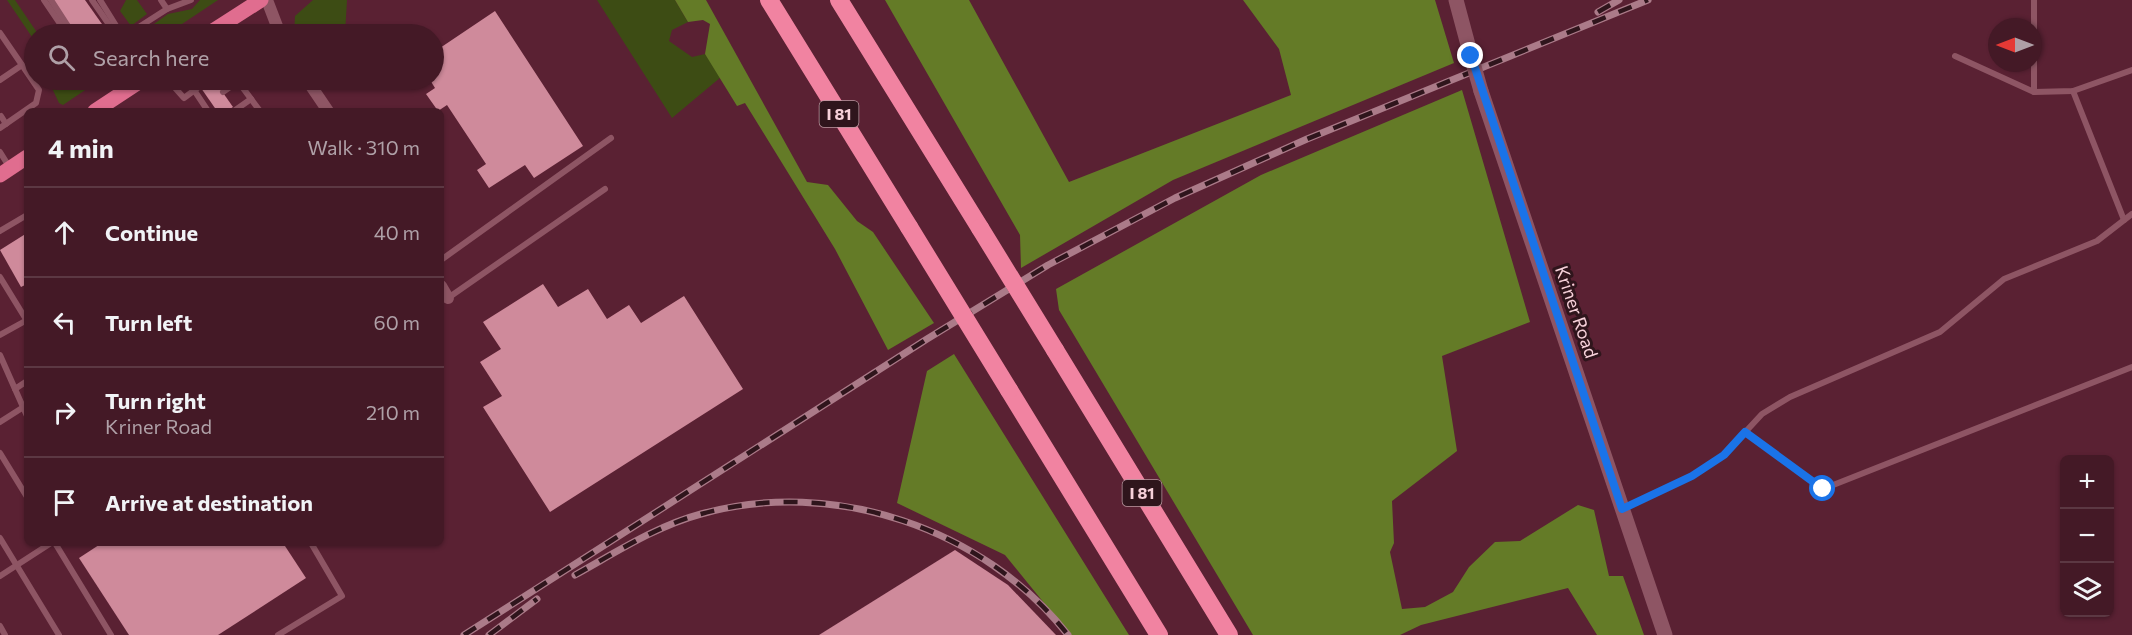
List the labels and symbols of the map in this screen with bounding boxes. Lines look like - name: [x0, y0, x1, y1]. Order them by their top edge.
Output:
- north arrow: [1988, 18, 2042, 72]
- route end: [1457, 42, 1483, 68]
- road number: I 81: [820, 101, 858, 127]
- street label: Kriner Road: [1551, 263, 1603, 361]
- route start: [1809, 475, 1835, 501]
- road number: I 81: [1122, 480, 1162, 506]

